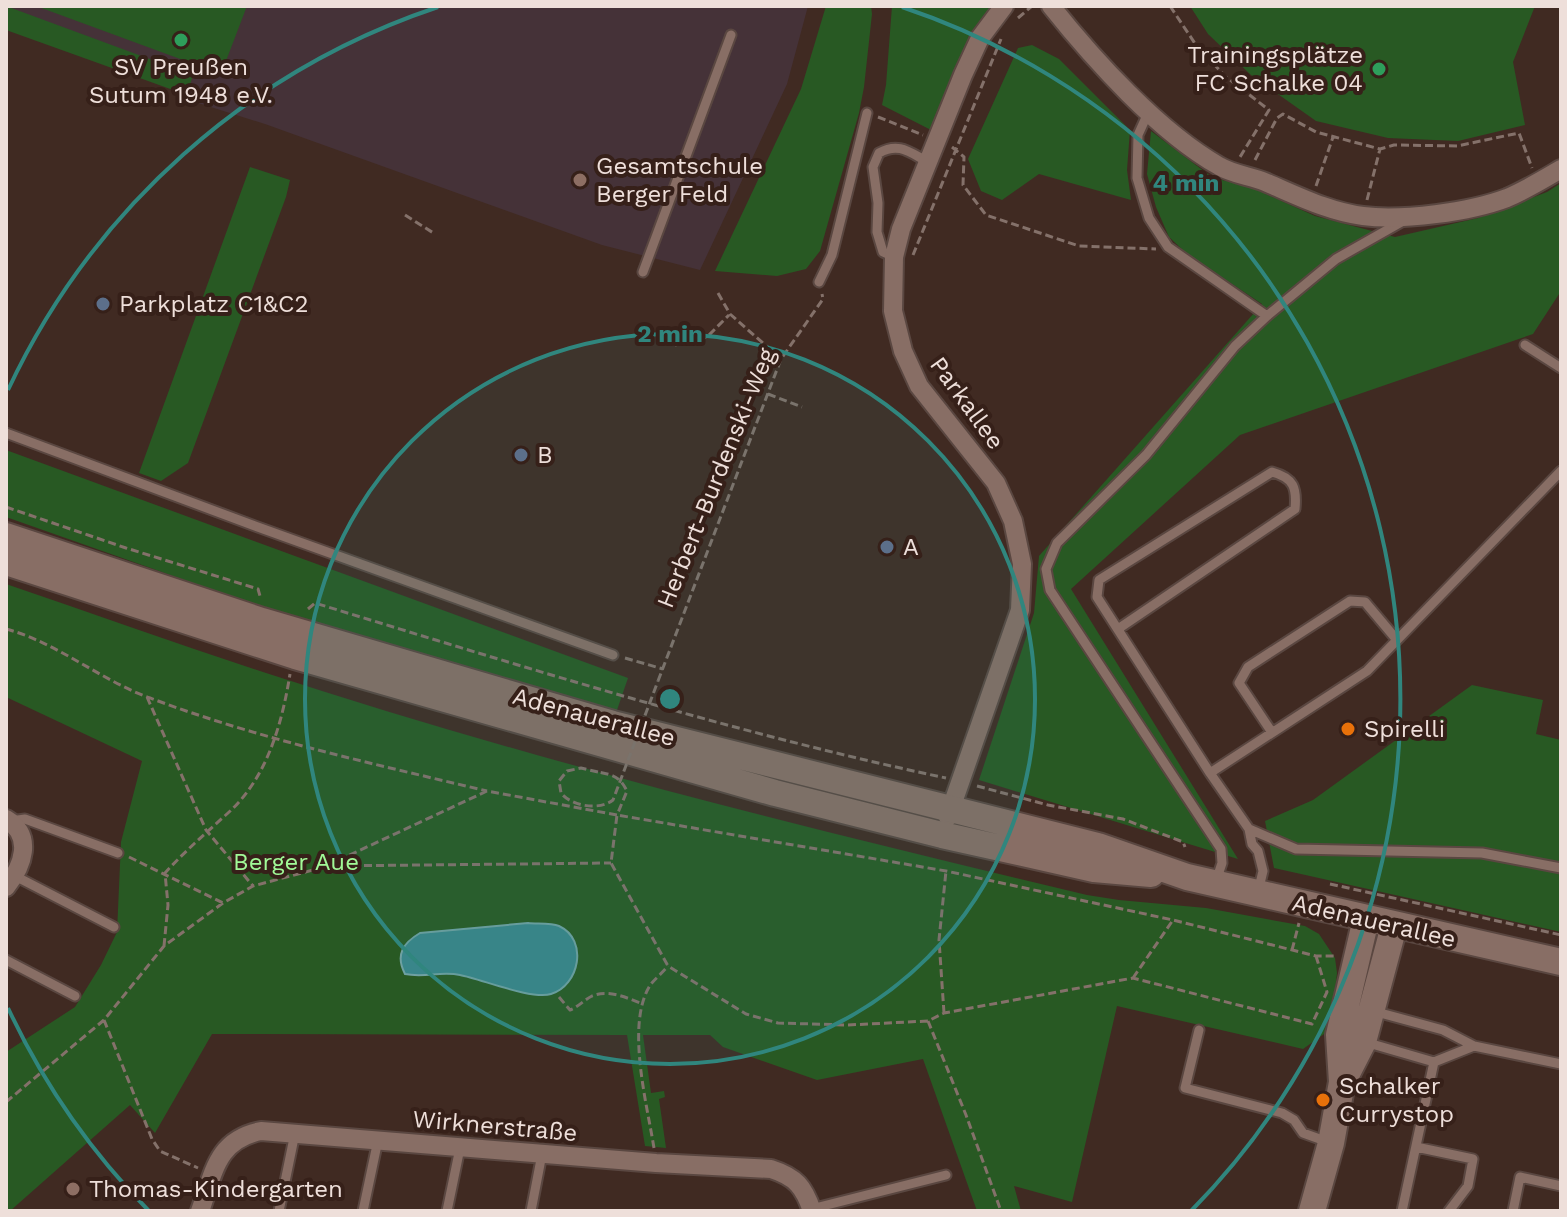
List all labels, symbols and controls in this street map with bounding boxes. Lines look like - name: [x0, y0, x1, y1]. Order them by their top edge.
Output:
- marker: SV Preußen Sutum 1948 e.V.: [172, 31, 190, 49]
- place label: Trainingsplätze FC Schalke 04: [1187, 41, 1363, 97]
- place label: SV Preußen Sutum 1948 e.V.: [89, 53, 273, 109]
- marker: Trainingsplätze FC Schalke 04: [1370, 60, 1388, 78]
- place label: Gesamtschule Berger Feld: [596, 152, 763, 208]
- text: 4 min: [1153, 169, 1219, 197]
- marker: Gesamtschule Berger Feld: [571, 171, 589, 189]
- place label: Parkplatz C1&C2: [119, 290, 308, 318]
- marker: Parkplatz C1&C2: [94, 295, 112, 313]
- text: 2 min: [637, 320, 703, 348]
- street label: Herbert-Burdenski-Weg: [651, 344, 781, 612]
- street label: Parkallee: [924, 351, 1010, 455]
- place label: B: [537, 441, 553, 469]
- marker: B: [512, 446, 530, 464]
- place label: A: [903, 533, 919, 561]
- marker: A: [878, 538, 896, 556]
- street label: Adenauerallee: [510, 682, 678, 752]
- centre of rings: [656, 685, 684, 713]
- place label: Spirelli: [1364, 715, 1445, 743]
- marker: Spirelli: [1339, 720, 1357, 738]
- park label: Berger Aue: [233, 848, 359, 876]
- street label: Adenauerallee: [1289, 889, 1459, 953]
- place label: Schalker Currystop: [1339, 1072, 1454, 1128]
- marker: Schalker Currystop: [1314, 1091, 1332, 1109]
- street label: Wirknerstraße: [411, 1105, 579, 1147]
- place label: Thomas-Kindergarten: [89, 1175, 343, 1203]
- marker: Thomas-Kindergarten: [64, 1180, 82, 1198]

